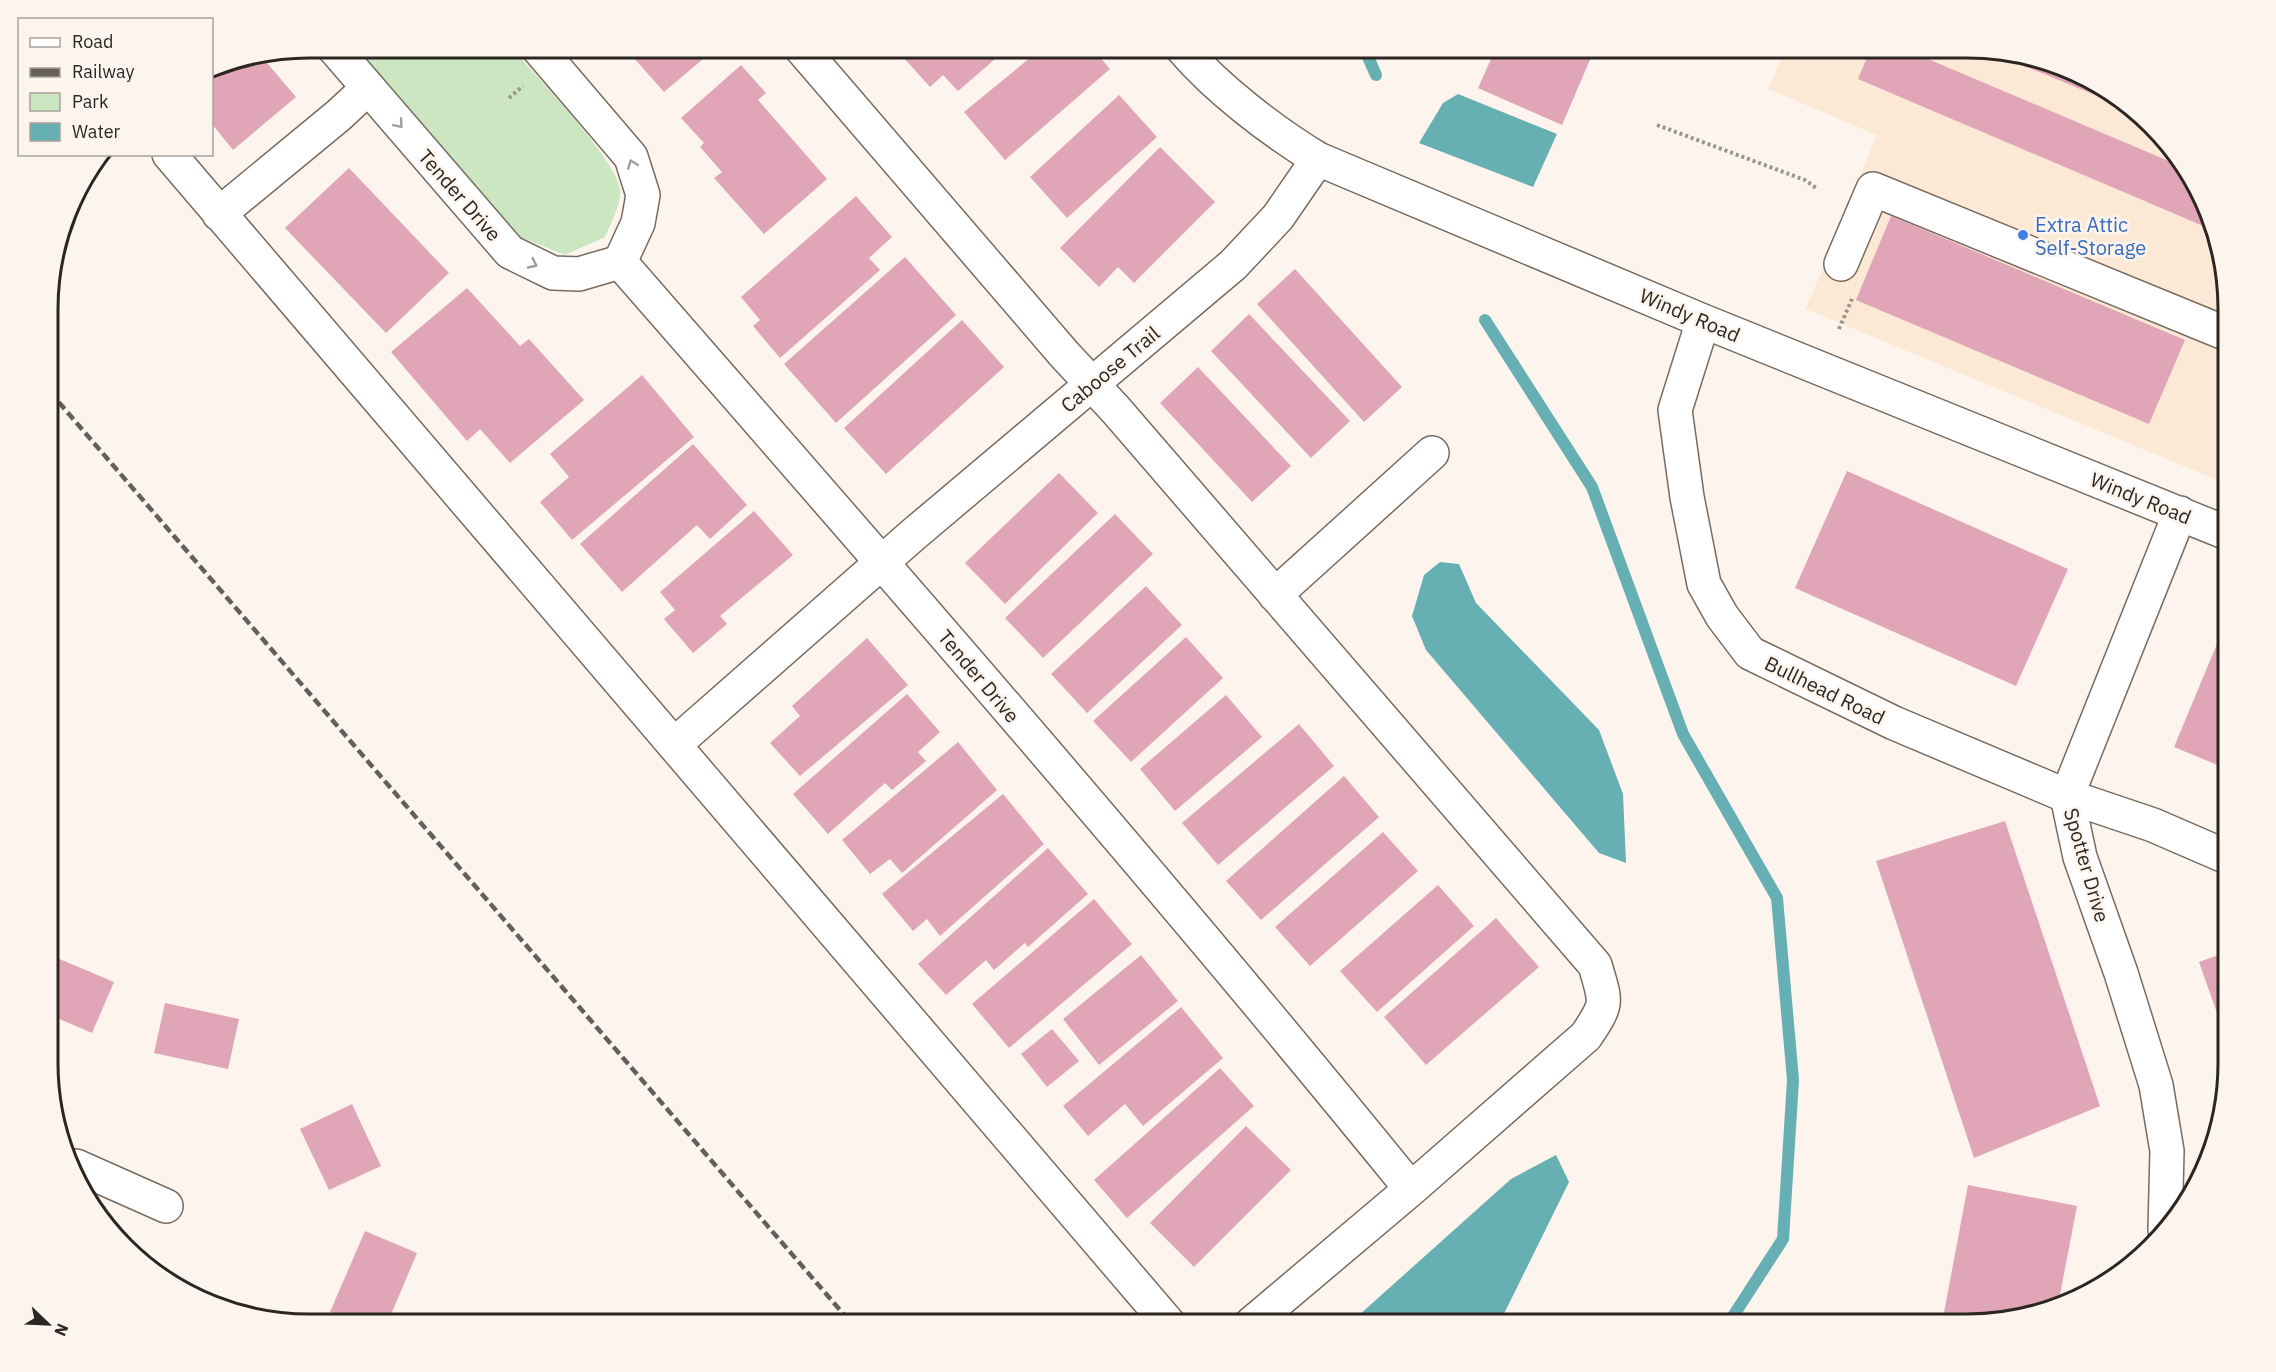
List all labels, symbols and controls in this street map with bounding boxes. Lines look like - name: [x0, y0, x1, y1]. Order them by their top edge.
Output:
- legend: [18, 18, 213, 156]
- text: Road: [72, 30, 113, 53]
- text: Railway: [72, 60, 134, 83]
- text: Park: [72, 90, 109, 113]
- one-way arrow: [392, 118, 403, 129]
- text: Water: [72, 120, 121, 143]
- street label: Tender Drive: [413, 143, 507, 247]
- one-way arrow: [627, 160, 639, 171]
- place label: Extra Attic Self-Storage: [2035, 211, 2146, 261]
- marker: Extra Attic Self-Storage: [2016, 228, 2030, 242]
- one-way arrow: [527, 256, 538, 268]
- street label: Windy Road: [1636, 282, 1744, 348]
- street label: Caboose Trail: [1055, 320, 1165, 418]
- street label: Windy Road: [2087, 466, 2195, 530]
- street label: Tender Drive: [932, 624, 1026, 728]
- street label: Bullhead Road: [1760, 649, 1890, 731]
- street label: Spotter Drive: [2058, 805, 2116, 925]
- north arrow: [18, 1294, 78, 1354]
- text: N: [50, 1321, 73, 1339]

